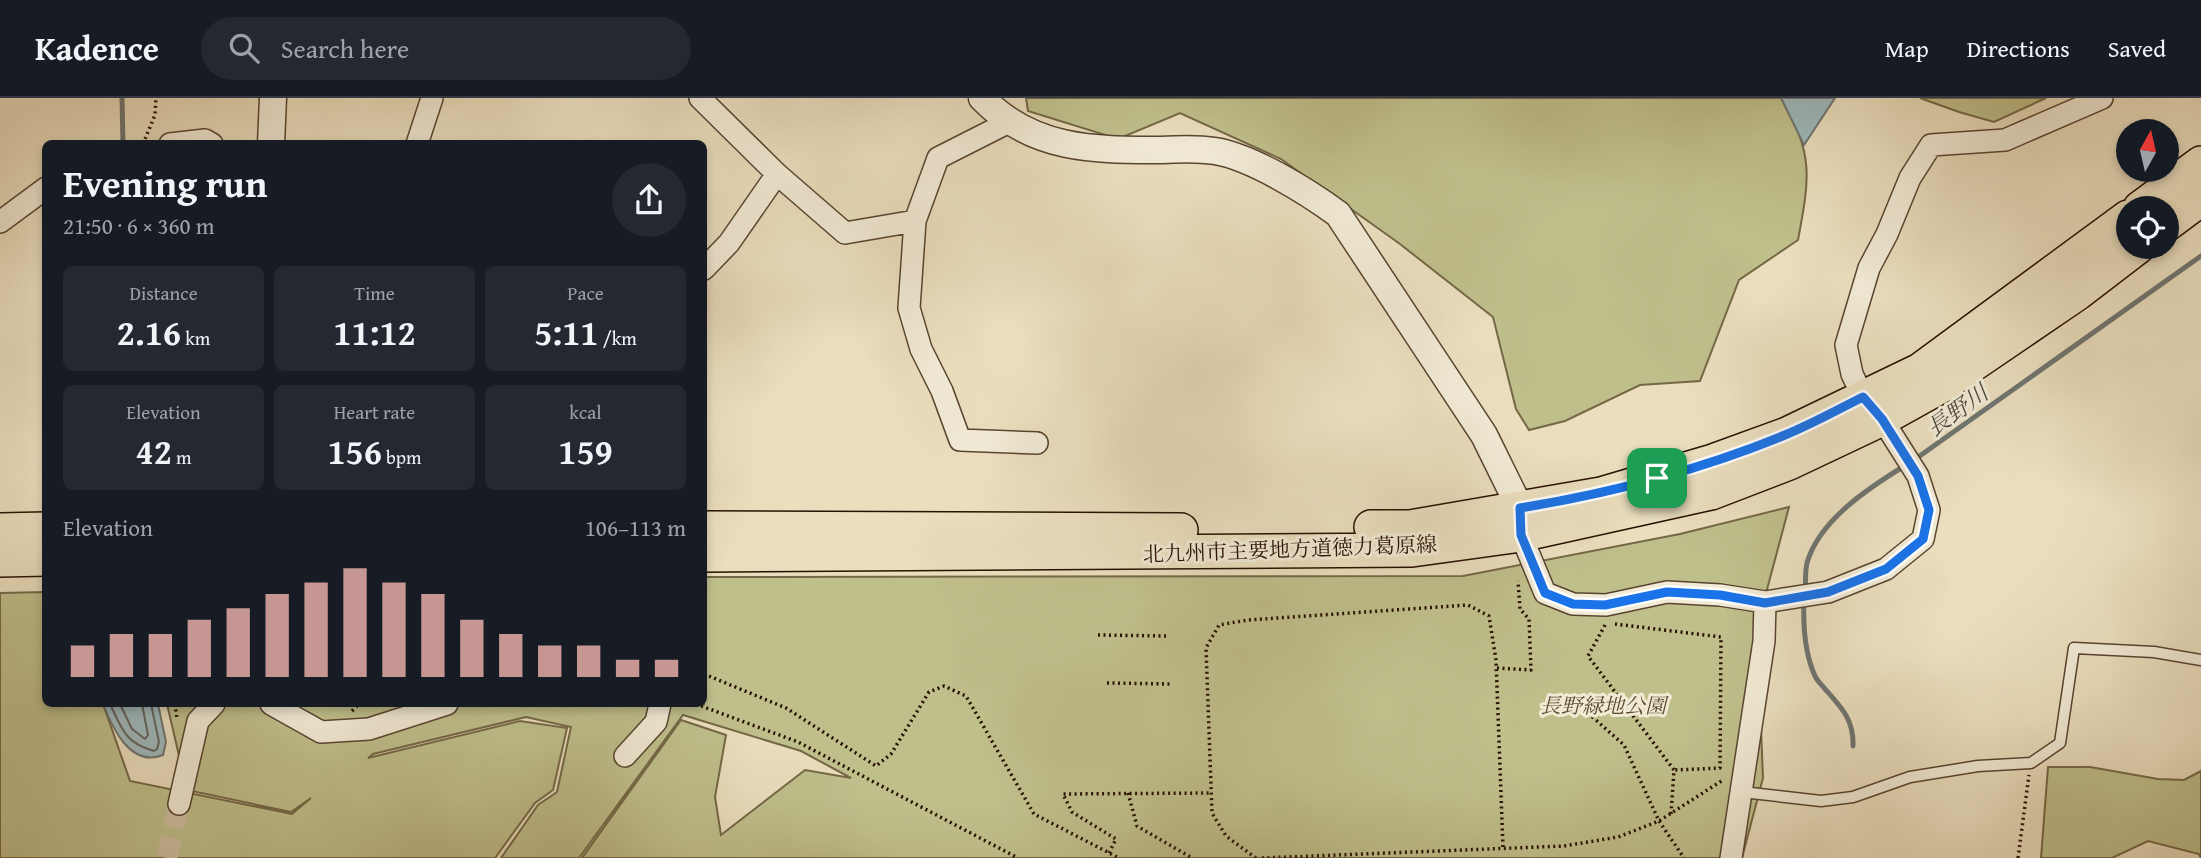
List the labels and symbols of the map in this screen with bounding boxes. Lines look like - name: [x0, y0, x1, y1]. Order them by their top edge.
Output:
- north arrow: [2116, 119, 2179, 182]
- water label: 長野川: [1919, 375, 1997, 444]
- pin: [1627, 448, 1687, 508]
- street label: 北九州市主要地方道徳力葛原線: [1143, 528, 1437, 570]
- park label: 長野緑地公園: [1540, 690, 1669, 721]

